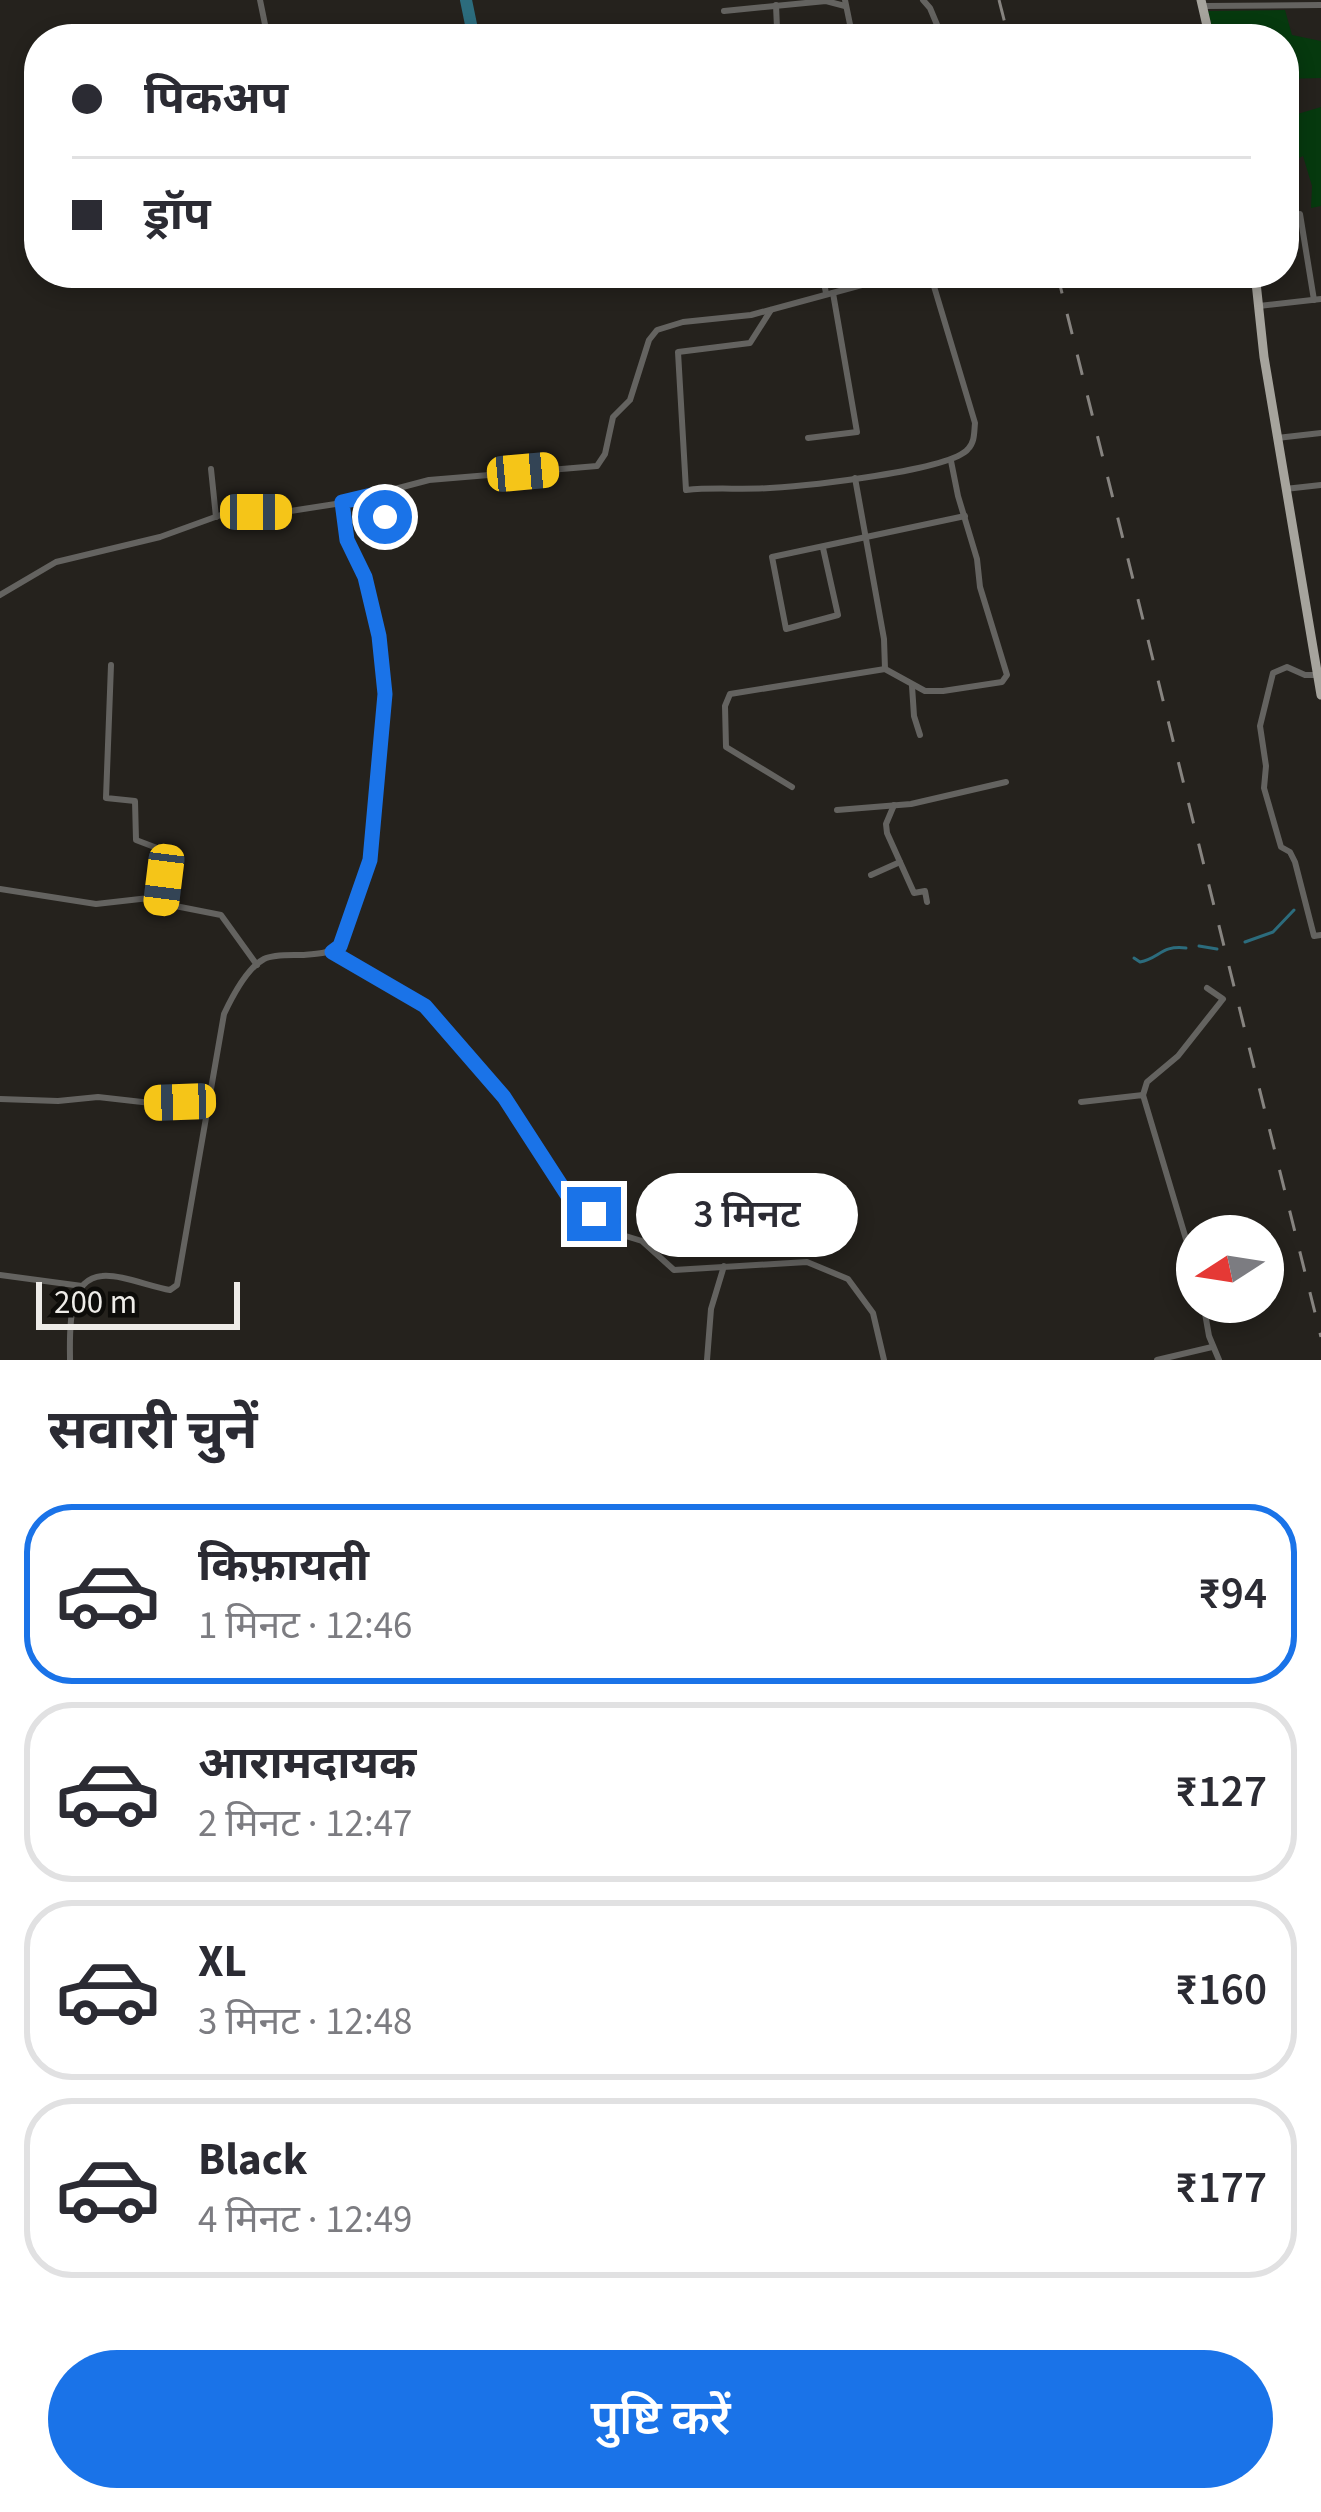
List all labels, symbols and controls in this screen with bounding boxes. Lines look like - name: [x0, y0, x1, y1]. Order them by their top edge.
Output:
- text: पिकअप: [144, 67, 288, 131]
- text: ड्रॉप: [144, 183, 211, 247]
- car: [486, 451, 560, 493]
- route start: [358, 490, 412, 544]
- car: [220, 494, 292, 530]
- car: [142, 842, 186, 918]
- car: [143, 1083, 217, 1121]
- callout: 3 मिनट: [636, 1172, 858, 1256]
- route end: [567, 1187, 621, 1241]
- text: 3 मिनट: [694, 1187, 800, 1243]
- north arrow: [1176, 1215, 1284, 1323]
- map controls: [1176, 1215, 1284, 1323]
- scale bar: [36, 1276, 240, 1329]
- text: 200 m: [54, 1279, 137, 1326]
- text: सवारी चुनें: [48, 1393, 257, 1470]
- text: किफ़ायती: [198, 1534, 369, 1598]
- icon: car: [54, 1540, 162, 1648]
- text: ₹94: [1198, 1562, 1267, 1626]
- text: 1 मिनट · 12:46: [198, 1598, 412, 1654]
- text: आरामदायक: [198, 1732, 416, 1796]
- icon: car: [54, 1738, 162, 1846]
- text: ₹127: [1175, 1760, 1267, 1824]
- text: 2 मिनट · 12:47: [198, 1796, 412, 1852]
- text: XL: [198, 1930, 247, 1994]
- icon: car: [54, 1936, 162, 2044]
- text: ₹160: [1175, 1958, 1267, 2022]
- text: 3 मिनट · 12:48: [198, 1994, 412, 2050]
- text: Black: [198, 2128, 308, 2192]
- icon: car: [54, 2134, 162, 2242]
- text: ₹177: [1175, 2156, 1267, 2220]
- text: 4 मिनट · 12:49: [198, 2192, 412, 2248]
- button: पुष्टि करें: [48, 2350, 1273, 2488]

